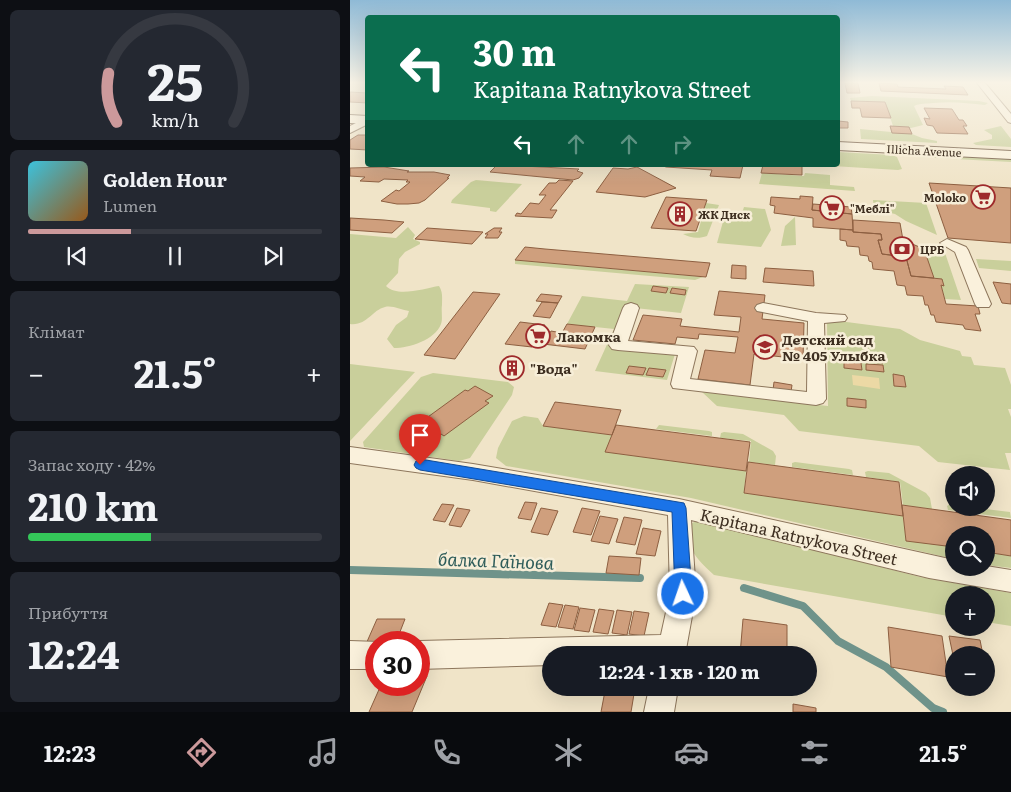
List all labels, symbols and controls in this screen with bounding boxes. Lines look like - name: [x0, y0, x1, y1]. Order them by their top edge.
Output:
- text: 30 m: [473, 25, 556, 77]
- icon: left: [390, 35, 455, 100]
- text: 25: [147, 40, 203, 117]
- text: Kapitana Ratnykova Street: [473, 72, 751, 105]
- text: km/h: [151, 106, 199, 133]
- icon: left: [509, 130, 537, 158]
- icon: ahead: [562, 130, 590, 158]
- icon: ahead: [615, 130, 643, 158]
- icon: right: [668, 130, 696, 158]
- street label: Illicha Avenue: [886, 140, 962, 160]
- text: Golden Hour: [103, 165, 227, 193]
- supermarket icon: Moloko: [970, 184, 996, 210]
- place label: Moloko: [924, 189, 966, 205]
- text: Lumen: [103, 193, 157, 217]
- supermarket icon: "Меблі": [819, 195, 845, 221]
- place label: "Меблі": [850, 200, 895, 216]
- building icon: ЖК Диск: [667, 201, 693, 227]
- place label: ЖК Диск: [698, 206, 751, 222]
- bank icon: ЦРБ: [889, 236, 915, 262]
- place label: ЦРБ: [920, 241, 945, 257]
- icon: previous: [63, 242, 91, 270]
- icon: pause: [161, 242, 189, 270]
- icon: next: [259, 242, 287, 270]
- text: Клімат: [28, 319, 85, 343]
- supermarket icon: Лакомка: [525, 323, 551, 349]
- place label: Лакомка: [556, 326, 622, 346]
- place label: Детский сад № 405 Улыбка: [782, 329, 886, 365]
- school or university icon: Детский сад № 405 Улыбка: [752, 334, 778, 360]
- text: 21.5°: [134, 343, 216, 400]
- text: −: [28, 351, 44, 393]
- text: +: [306, 351, 322, 393]
- building icon: "Вода": [499, 355, 525, 381]
- place label: "Вода": [530, 358, 578, 378]
- pin: [399, 414, 441, 465]
- icon: arrive: [406, 421, 434, 449]
- text: Запас ходу · 42%: [28, 452, 156, 476]
- map controls: [945, 466, 995, 696]
- button: sound: [945, 466, 995, 516]
- text: 210 km: [28, 476, 158, 533]
- street label: Kapitana Ratnykova Street: [698, 502, 901, 571]
- button: search: [945, 526, 995, 576]
- water label: балка Гаїнова: [438, 544, 555, 576]
- position arrow: [656, 567, 708, 619]
- button: +: [945, 586, 995, 636]
- text: Прибуття: [28, 600, 108, 624]
- text: 12:24: [28, 624, 120, 681]
- speed limit sign: 30: [365, 631, 430, 696]
- button: −: [945, 646, 995, 696]
- text: 12:24 · 1 хв · 120 m: [599, 657, 760, 685]
- icon: directions: [184, 735, 219, 770]
- icon: music: [306, 735, 341, 770]
- icon: phone: [429, 735, 464, 770]
- icon: climate: [551, 735, 586, 770]
- icon: car: [674, 735, 709, 770]
- icon: filters: [797, 735, 832, 770]
- text: 12:23: [44, 736, 96, 769]
- text: 21.5°: [919, 736, 967, 769]

